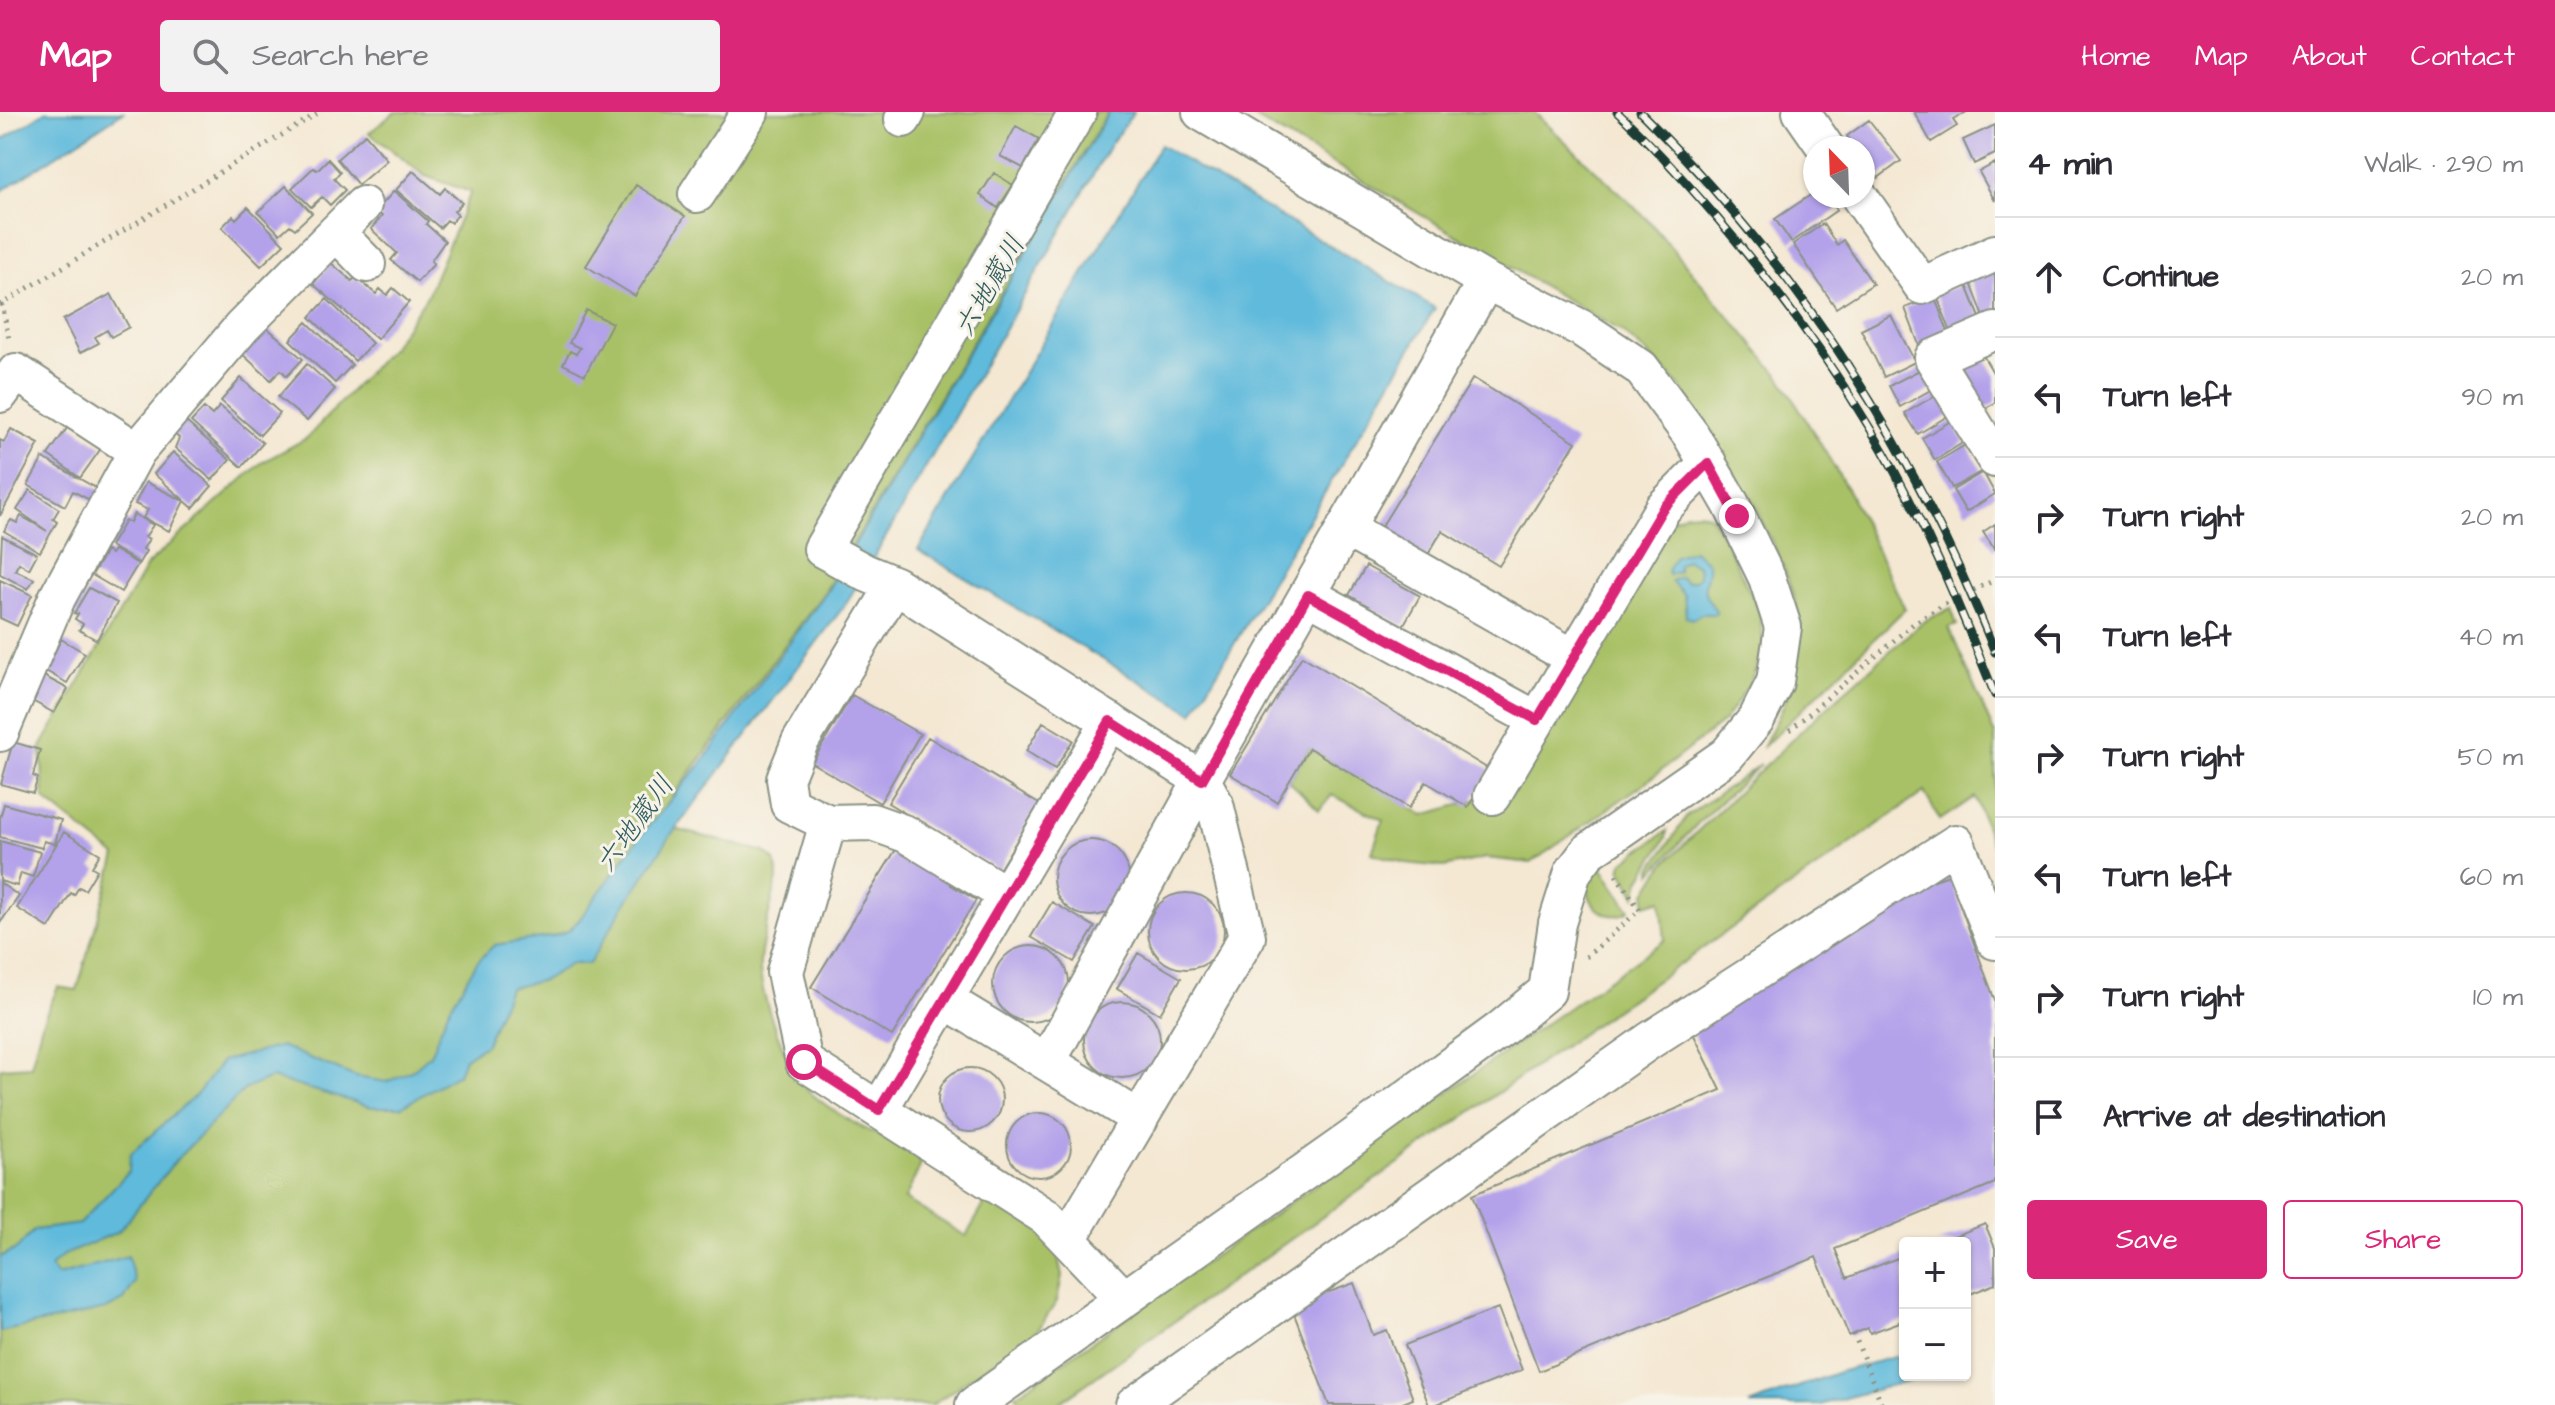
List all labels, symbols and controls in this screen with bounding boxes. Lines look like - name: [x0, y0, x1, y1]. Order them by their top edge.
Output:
- search box: [160, 20, 720, 92]
- text: Map: [40, 30, 112, 82]
- icon: search: [188, 34, 232, 78]
- text: Search here: [252, 35, 429, 77]
- text: Home: [2081, 37, 2151, 76]
- text: Map: [2195, 37, 2248, 76]
- text: About: [2292, 37, 2367, 76]
- text: Contact: [2411, 37, 2515, 76]
- north arrow: [1803, 136, 1875, 208]
- text: 4 min: [2027, 140, 2112, 188]
- text: Walk · 290 m: [2364, 146, 2523, 182]
- water label: 六地蔵川: [945, 228, 1035, 344]
- icon: ahead: [2027, 255, 2071, 299]
- text: Continue: [2103, 256, 2219, 298]
- text: 20 m: [2461, 259, 2523, 295]
- icon: left: [2027, 375, 2071, 419]
- text: Turn left: [2103, 376, 2231, 418]
- text: 90 m: [2461, 379, 2523, 415]
- icon: right: [2027, 495, 2071, 539]
- text: Turn right: [2103, 496, 2244, 538]
- route end: [1719, 498, 1755, 534]
- text: 20 m: [2461, 499, 2523, 535]
- icon: left: [2027, 615, 2071, 659]
- text: Turn left: [2103, 616, 2231, 658]
- text: 40 m: [2458, 619, 2523, 655]
- icon: right: [2027, 735, 2071, 779]
- text: Turn right: [2103, 736, 2244, 778]
- text: 50 m: [2458, 739, 2523, 775]
- water label: 六地蔵川: [586, 767, 684, 881]
- icon: left: [2027, 855, 2071, 899]
- text: Turn left: [2103, 856, 2231, 898]
- text: 60 m: [2460, 859, 2523, 895]
- icon: right: [2027, 975, 2071, 1019]
- text: Turn right: [2103, 976, 2244, 1018]
- text: 10 m: [2473, 979, 2523, 1015]
- route start: [786, 1044, 822, 1080]
- icon: arrive: [2027, 1095, 2071, 1139]
- text: Arrive at destination: [2103, 1096, 2385, 1138]
- button: Save: [2027, 1200, 2267, 1279]
- button: Share: [2283, 1200, 2523, 1279]
- map controls: [1899, 1237, 1971, 1381]
- button: +: [1899, 1237, 1971, 1309]
- button: −: [1899, 1309, 1971, 1381]

